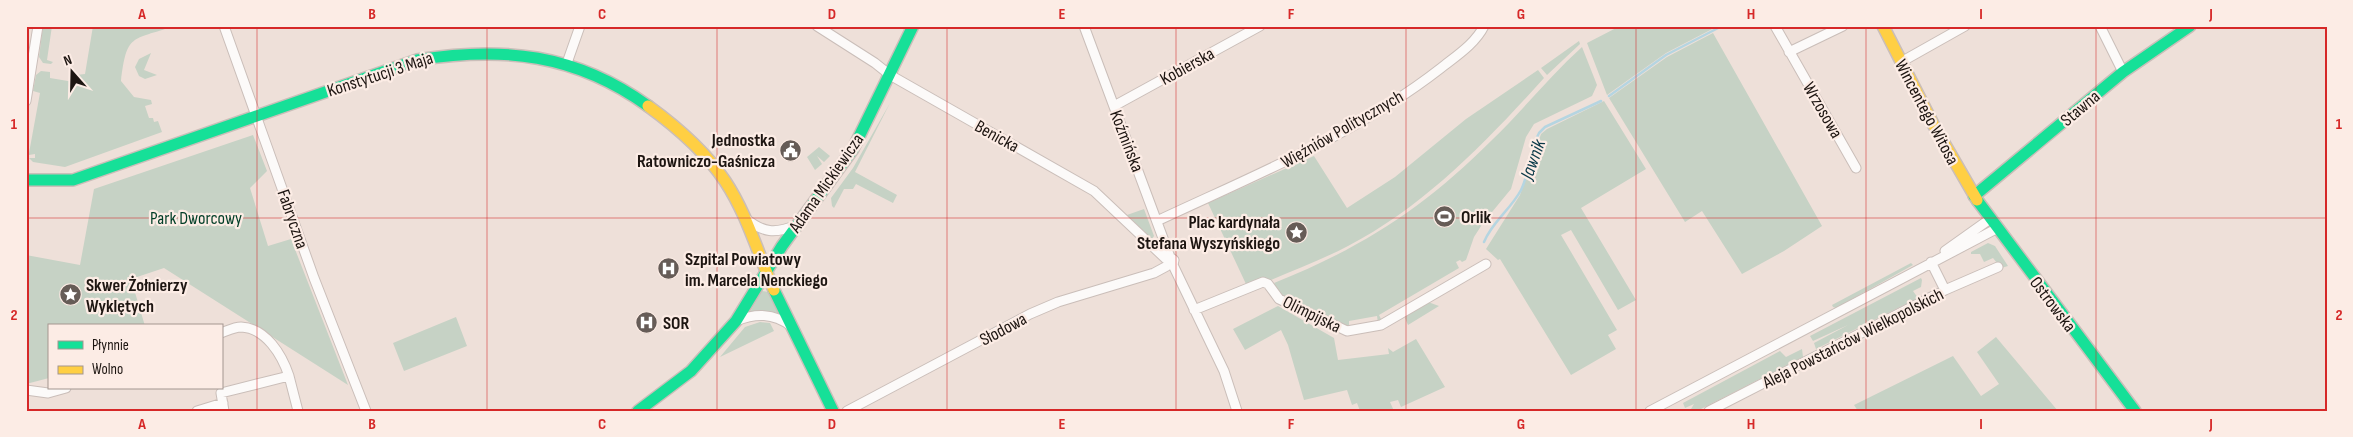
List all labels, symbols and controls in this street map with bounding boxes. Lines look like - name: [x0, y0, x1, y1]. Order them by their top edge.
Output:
- text: A: [137, 5, 146, 24]
- text: B: [368, 5, 376, 24]
- text: C: [598, 5, 606, 24]
- text: D: [828, 5, 836, 24]
- text: E: [1059, 5, 1066, 24]
- text: F: [1288, 5, 1295, 24]
- text: G: [1517, 5, 1525, 24]
- text: H: [1747, 5, 1755, 24]
- text: I: [1979, 5, 1983, 24]
- text: J: [2208, 5, 2213, 24]
- street label: Kobierska: [1157, 43, 1218, 90]
- street label: Konstytucji 3 Maja: [325, 47, 436, 101]
- north arrow: [48, 48, 98, 98]
- text: N: [61, 51, 74, 70]
- street label: Wincentego Witosa: [1890, 56, 1963, 169]
- street label: Wrzosowa: [1798, 79, 1847, 142]
- street label: Więźniów Politycznych: [1277, 86, 1407, 173]
- street label: Stawna: [2056, 86, 2104, 131]
- street label: Koźmińska: [1105, 107, 1148, 175]
- text: 1: [11, 115, 18, 134]
- text: 1: [2336, 115, 2343, 134]
- street label: Benicka: [971, 116, 1023, 157]
- place label: Jednostka Ratowniczo-Gaśnicza: [637, 130, 775, 172]
- street label: Adama Mickiewicza: [784, 130, 868, 238]
- water label: Jawnik: [1515, 136, 1551, 183]
- public building icon: Jednostka Ratowniczo-Gaśnicza: [779, 138, 803, 162]
- street label: Fabryczna: [273, 187, 312, 252]
- sports icon: Orlik: [1433, 205, 1457, 229]
- place label: Orlik: [1461, 207, 1491, 228]
- park label: Park Dworcowy: [150, 208, 242, 229]
- place label: Plac kardynała Stefana Wyszyńskiego: [1137, 212, 1280, 254]
- place icon: Plac kardynała Stefana Wyszyńskiego: [1284, 220, 1308, 244]
- place label: Szpital Powiatowy im. Marcela Nenckiego: [685, 249, 828, 291]
- hospital icon: Szpital Powiatowy im. Marcela Nenckiego: [657, 257, 681, 281]
- street label: Ostrowska: [2025, 273, 2080, 336]
- place label: Skwer Żołnierzy Wyklętych: [86, 275, 188, 317]
- place icon: Skwer Żołnierzy Wyklętych: [58, 283, 82, 307]
- street label: Aleja Powstańców Wielkopolskich: [1758, 284, 1947, 394]
- street label: Olimpijska: [1279, 291, 1344, 337]
- text: 2: [10, 306, 18, 325]
- text: 2: [2335, 306, 2343, 325]
- street label: Słodowa: [976, 308, 1030, 351]
- hospital icon: SOR: [635, 311, 659, 335]
- place label: SOR: [663, 313, 689, 334]
- legend: [48, 324, 222, 390]
- text: Płynnie: [92, 336, 129, 355]
- text: Wolno: [92, 360, 123, 379]
- text: A: [137, 415, 146, 434]
- text: B: [368, 415, 376, 434]
- text: C: [598, 415, 606, 434]
- text: D: [828, 415, 836, 434]
- text: E: [1059, 415, 1066, 434]
- text: F: [1288, 415, 1295, 434]
- text: G: [1517, 415, 1525, 434]
- text: H: [1747, 415, 1755, 434]
- text: I: [1979, 415, 1983, 434]
- text: J: [2208, 415, 2213, 434]

